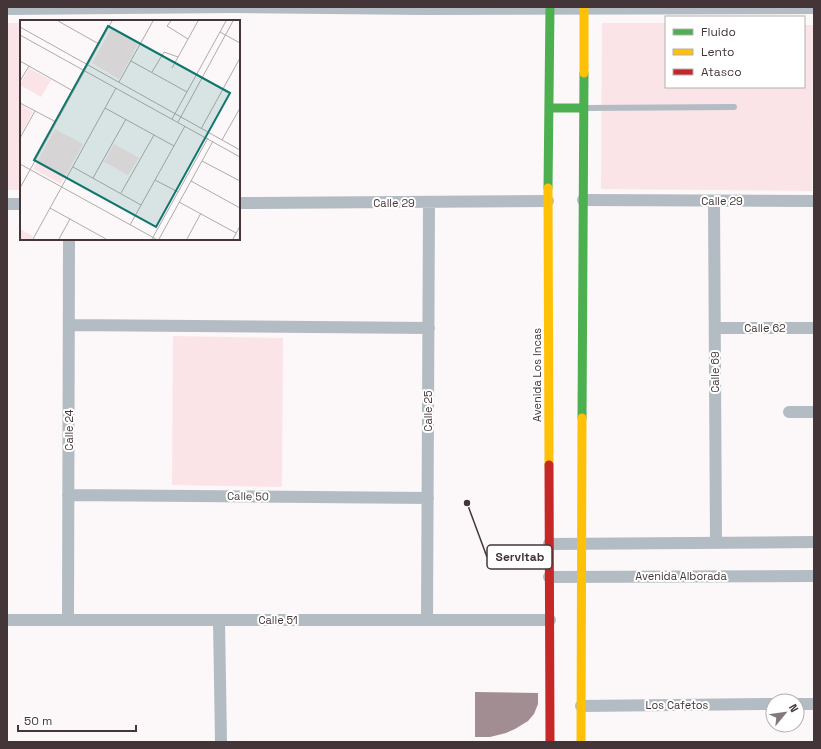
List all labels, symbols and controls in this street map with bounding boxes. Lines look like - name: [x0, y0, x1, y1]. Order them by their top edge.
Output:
- legend: [665, 16, 805, 88]
- inset map: [20, 20, 240, 240]
- text: Fluido: [701, 24, 736, 40]
- text: Lento: [701, 44, 735, 60]
- text: Atasco: [701, 64, 742, 80]
- street label: Calle 29: [701, 194, 743, 208]
- street label: Calle 29: [373, 196, 415, 210]
- street label: Calle 62: [744, 321, 786, 335]
- street label: Avenida Los Incas: [530, 328, 544, 422]
- street label: Calle 69: [708, 351, 722, 393]
- street label: Calle 25: [421, 390, 435, 432]
- street label: Calle 24: [62, 409, 76, 451]
- street label: Calle 50: [227, 489, 269, 503]
- callout: Servitab: [487, 545, 552, 569]
- text: Servitab: [496, 549, 545, 565]
- street label: Avenida Alborada: [635, 569, 727, 583]
- street label: Calle 51: [258, 613, 298, 627]
- north arrow: [765, 693, 805, 733]
- street label: Los Cafetos: [646, 698, 709, 712]
- text: N: [786, 702, 802, 715]
- scale bar: [18, 707, 136, 733]
- text: 50 m: [24, 713, 52, 729]

